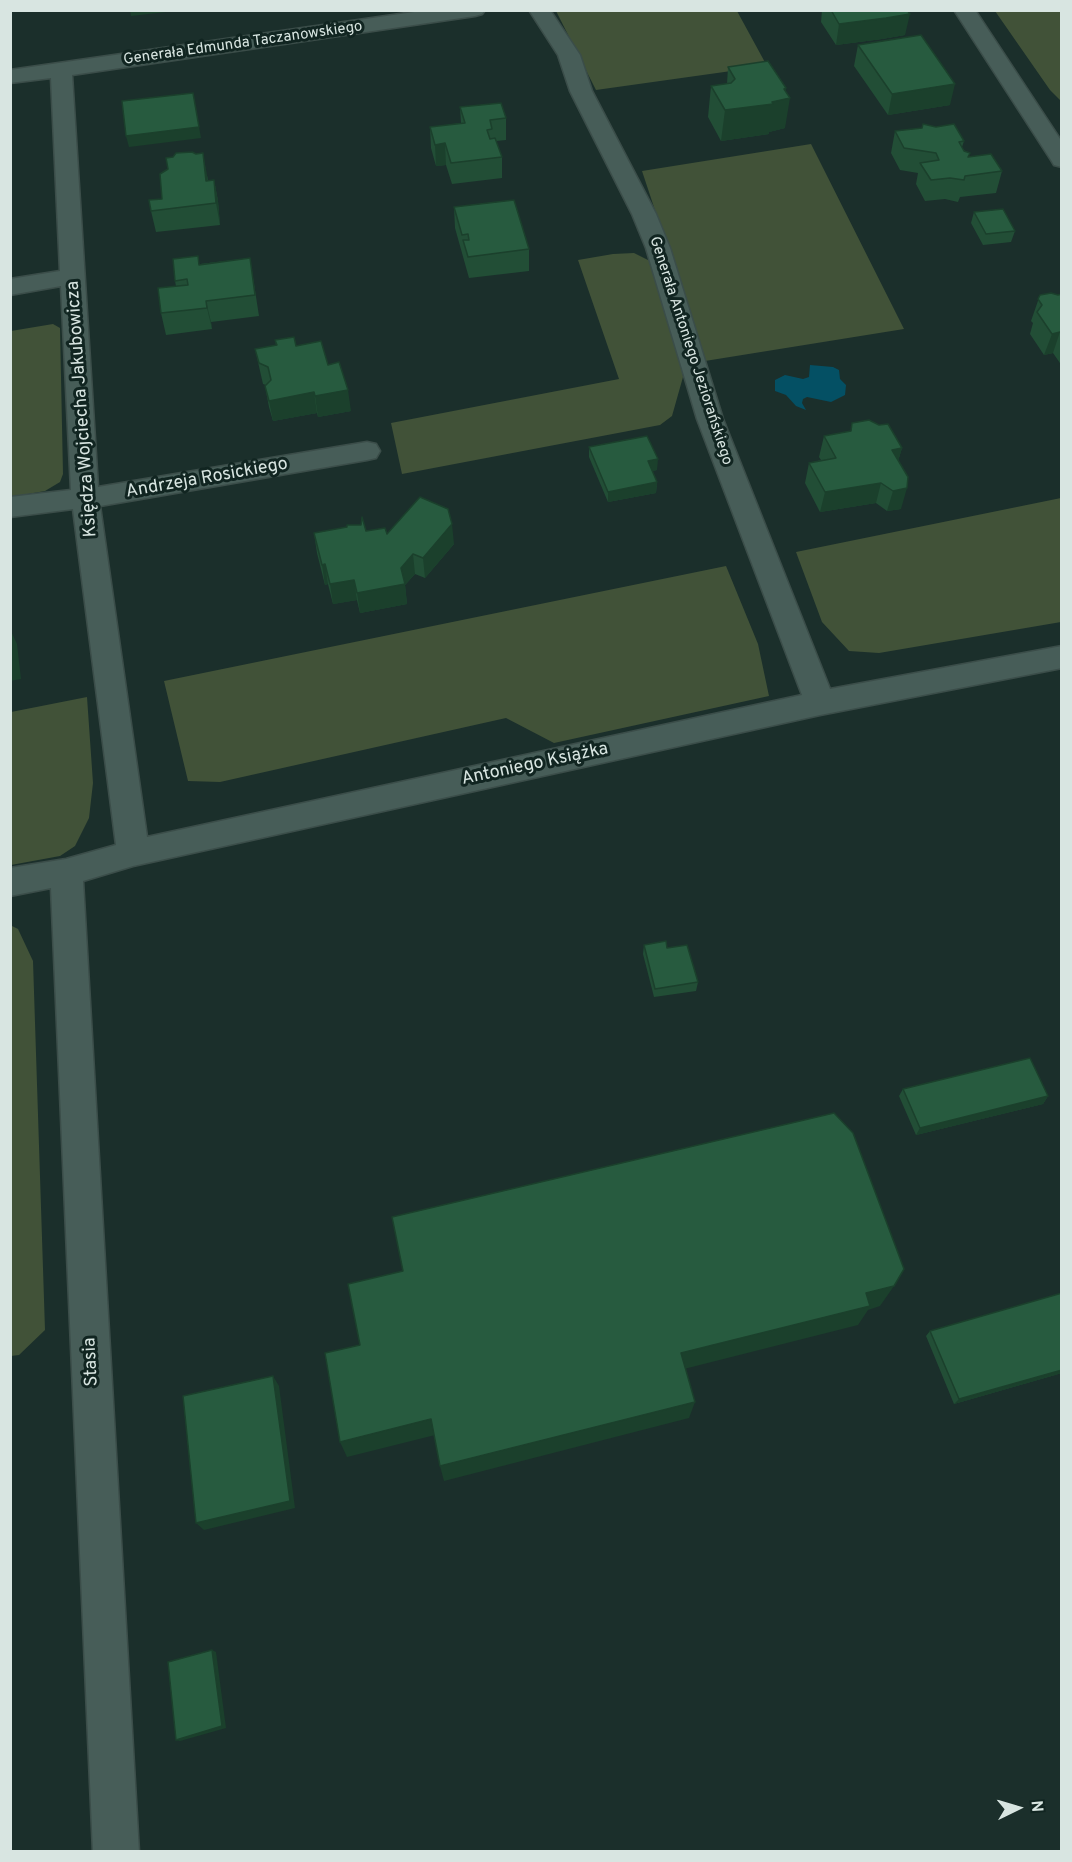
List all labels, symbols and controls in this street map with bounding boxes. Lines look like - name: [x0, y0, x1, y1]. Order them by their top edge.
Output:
- street label: Generała Edmunda Taczanowskiego: [122, 18, 364, 70]
- street label: Generała Antoniego Jeziorańskiego: [645, 235, 735, 467]
- street label: Księdza Wojciecha Jakubowicza: [63, 280, 103, 538]
- street label: Andrzeja Rosickiego: [124, 454, 290, 504]
- street label: Antoniego Książka: [460, 739, 610, 791]
- street label: Stasia: [80, 1337, 104, 1387]
- north arrow: [988, 1778, 1048, 1838]
- text: N: [1025, 1800, 1046, 1813]

